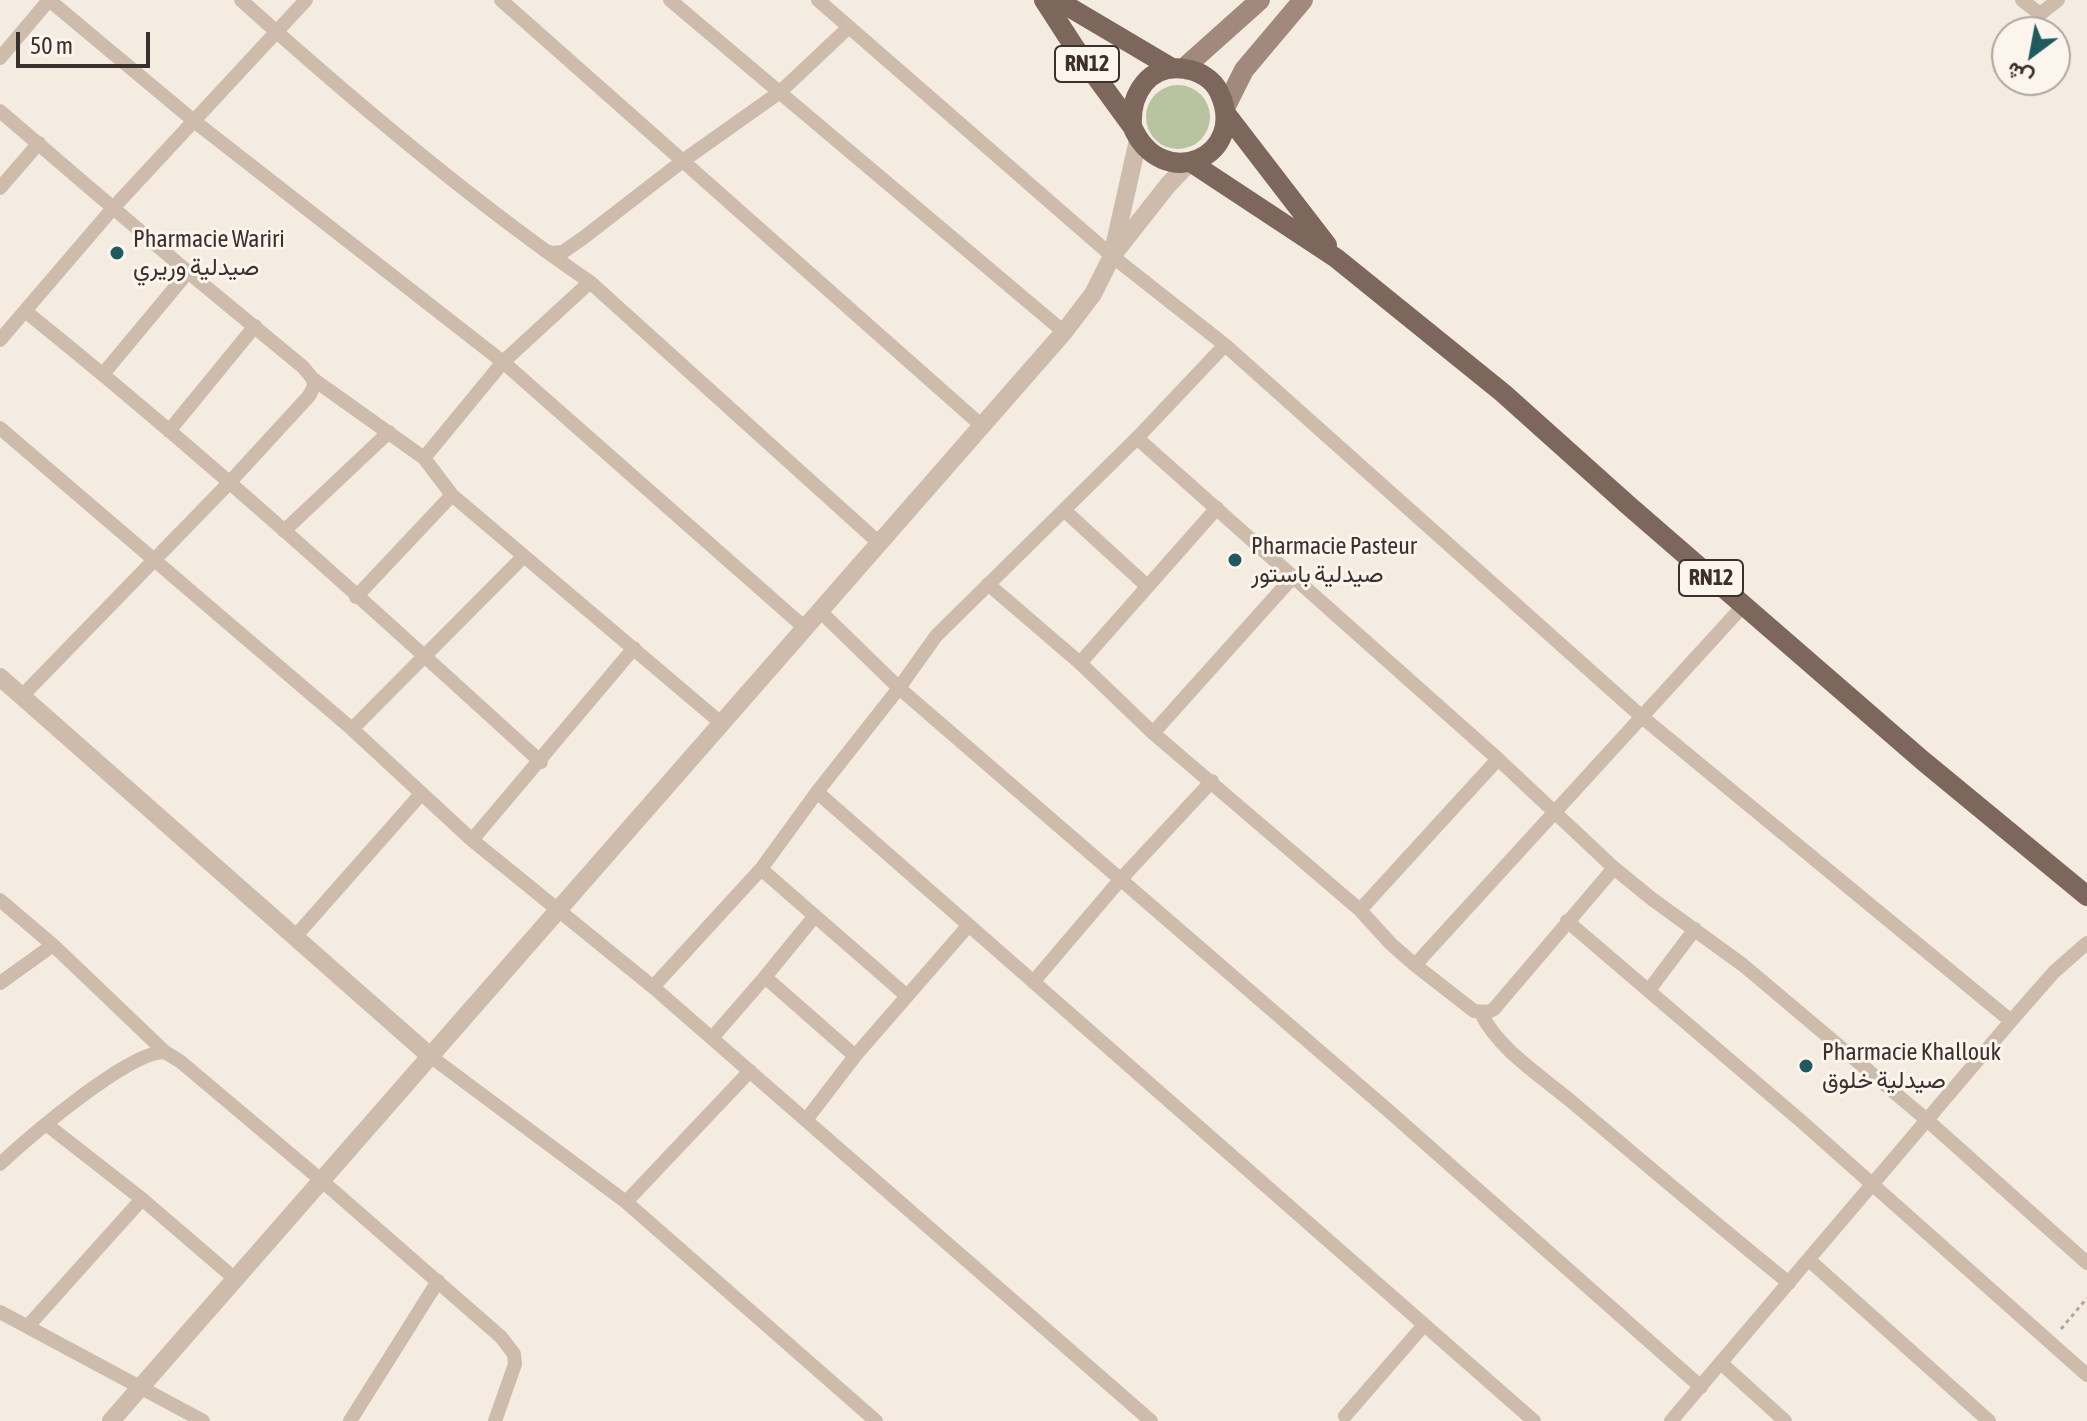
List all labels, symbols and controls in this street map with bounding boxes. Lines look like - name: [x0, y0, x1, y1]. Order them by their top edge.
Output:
- scale bar: [20, 16, 154, 66]
- north arrow: [1991, 16, 2071, 96]
- text: 50 m: [30, 32, 73, 59]
- road number: RN12: [1055, 46, 1119, 82]
- text: ش: [2001, 57, 2037, 93]
- place label: Pharmacie Wariri صيدلية وريري: [133, 225, 285, 281]
- marker: Pharmacie Wariri صيدلية وريري: [108, 244, 126, 262]
- place label: Pharmacie Pasteur صيدلية باستور: [1251, 532, 1417, 588]
- marker: Pharmacie Pasteur صيدلية باستور: [1226, 551, 1244, 569]
- road number: RN12: [1679, 560, 1743, 596]
- place label: Pharmacie Khallouk صيدلية خلوق: [1822, 1038, 2001, 1094]
- marker: Pharmacie Khallouk صيدلية خلوق: [1797, 1057, 1815, 1075]

